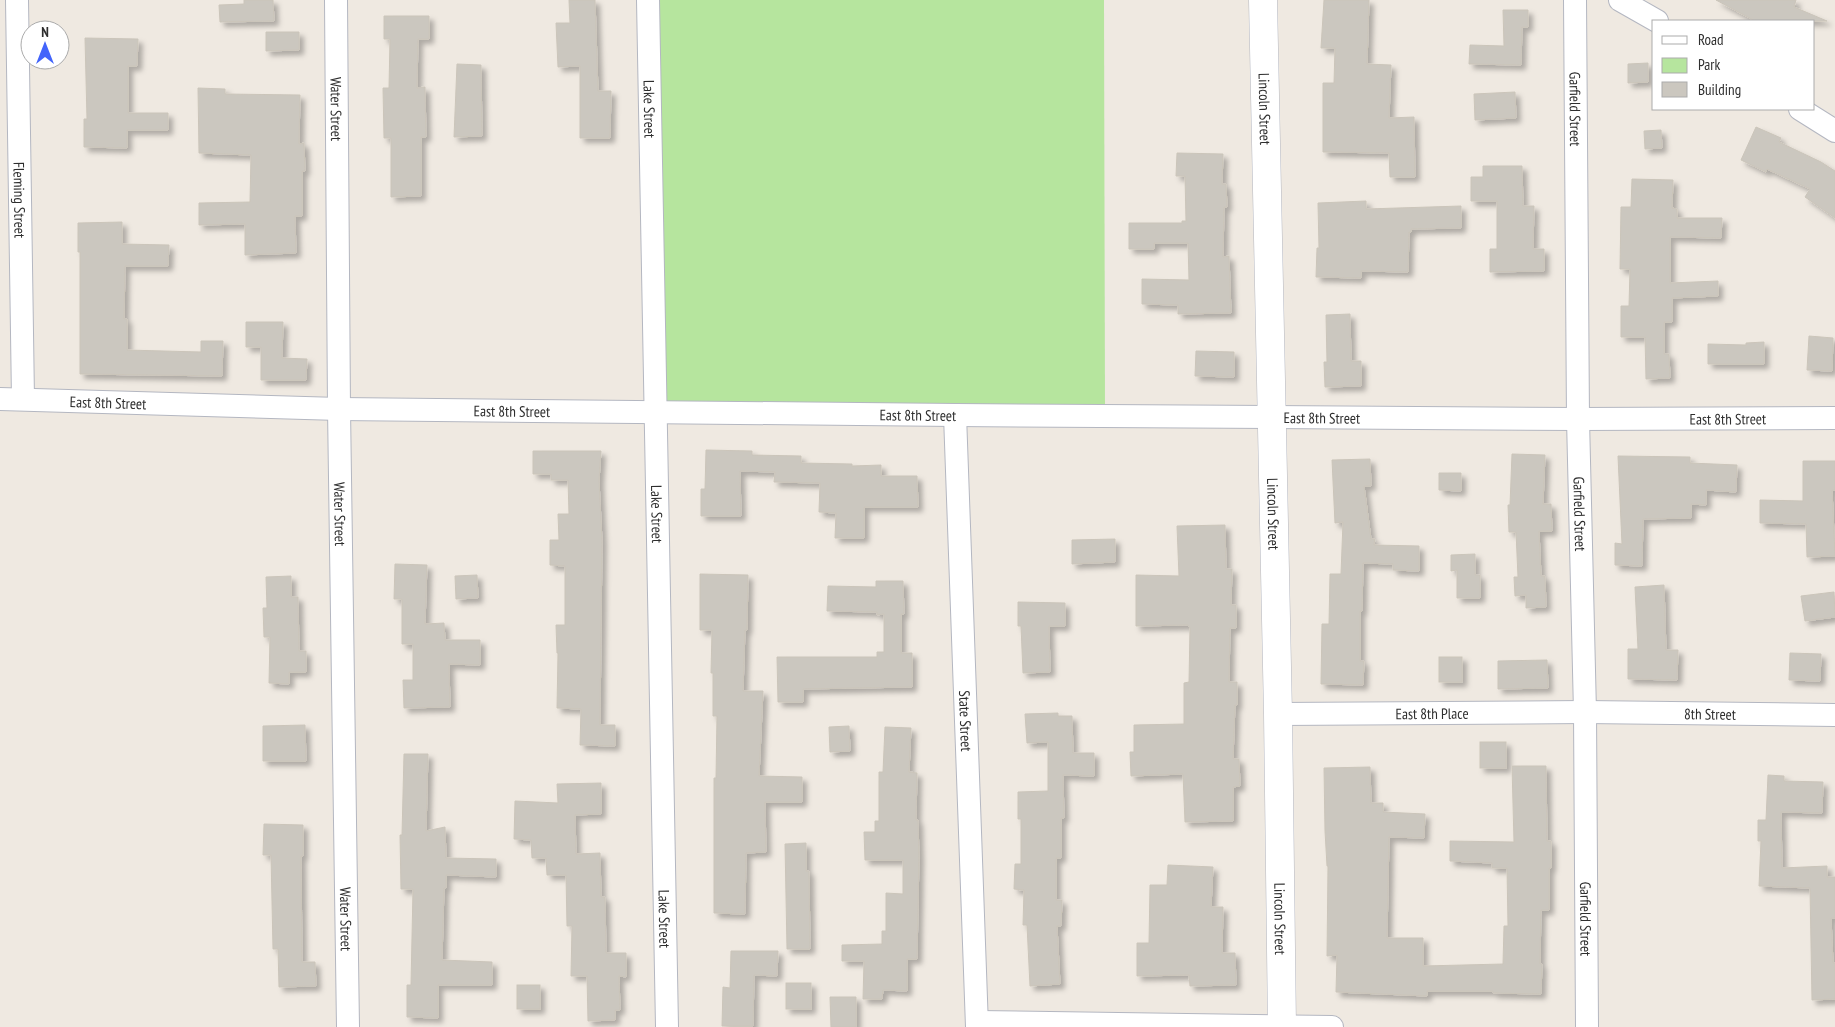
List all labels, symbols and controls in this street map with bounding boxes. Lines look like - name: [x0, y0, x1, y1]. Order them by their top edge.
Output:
- north arrow: [20, 20, 70, 70]
- legend: [1652, 20, 1815, 110]
- text: N: [41, 23, 49, 41]
- text: Road: [1698, 30, 1724, 49]
- text: Park: [1698, 55, 1720, 74]
- street label: Garfield Street: [1566, 72, 1586, 146]
- street label: Lincoln Street: [1255, 73, 1276, 145]
- street label: Water Street: [327, 77, 347, 141]
- street label: Lake Street: [640, 80, 660, 138]
- text: Building: [1698, 80, 1741, 99]
- street label: Fleming Street: [10, 162, 30, 238]
- street label: East 8th Street: [69, 392, 147, 413]
- street label: East 8th Street: [473, 401, 550, 421]
- street label: East 8th Street: [879, 405, 956, 425]
- street label: East 8th Street: [1283, 408, 1360, 427]
- street label: East 8th Street: [1689, 409, 1766, 428]
- street label: Garfield Street: [1570, 476, 1591, 551]
- street label: Lincoln Street: [1264, 478, 1284, 550]
- street label: Water Street: [331, 482, 350, 546]
- street label: Lake Street: [647, 485, 668, 543]
- street label: State Street: [955, 690, 977, 752]
- street label: East 8th Place: [1395, 703, 1469, 723]
- street label: 8th Street: [1684, 704, 1736, 723]
- street label: Garfield Street: [1577, 882, 1596, 956]
- street label: Lincoln Street: [1271, 883, 1291, 955]
- street label: Water Street: [336, 887, 356, 951]
- street label: Lake Street: [655, 890, 675, 948]

